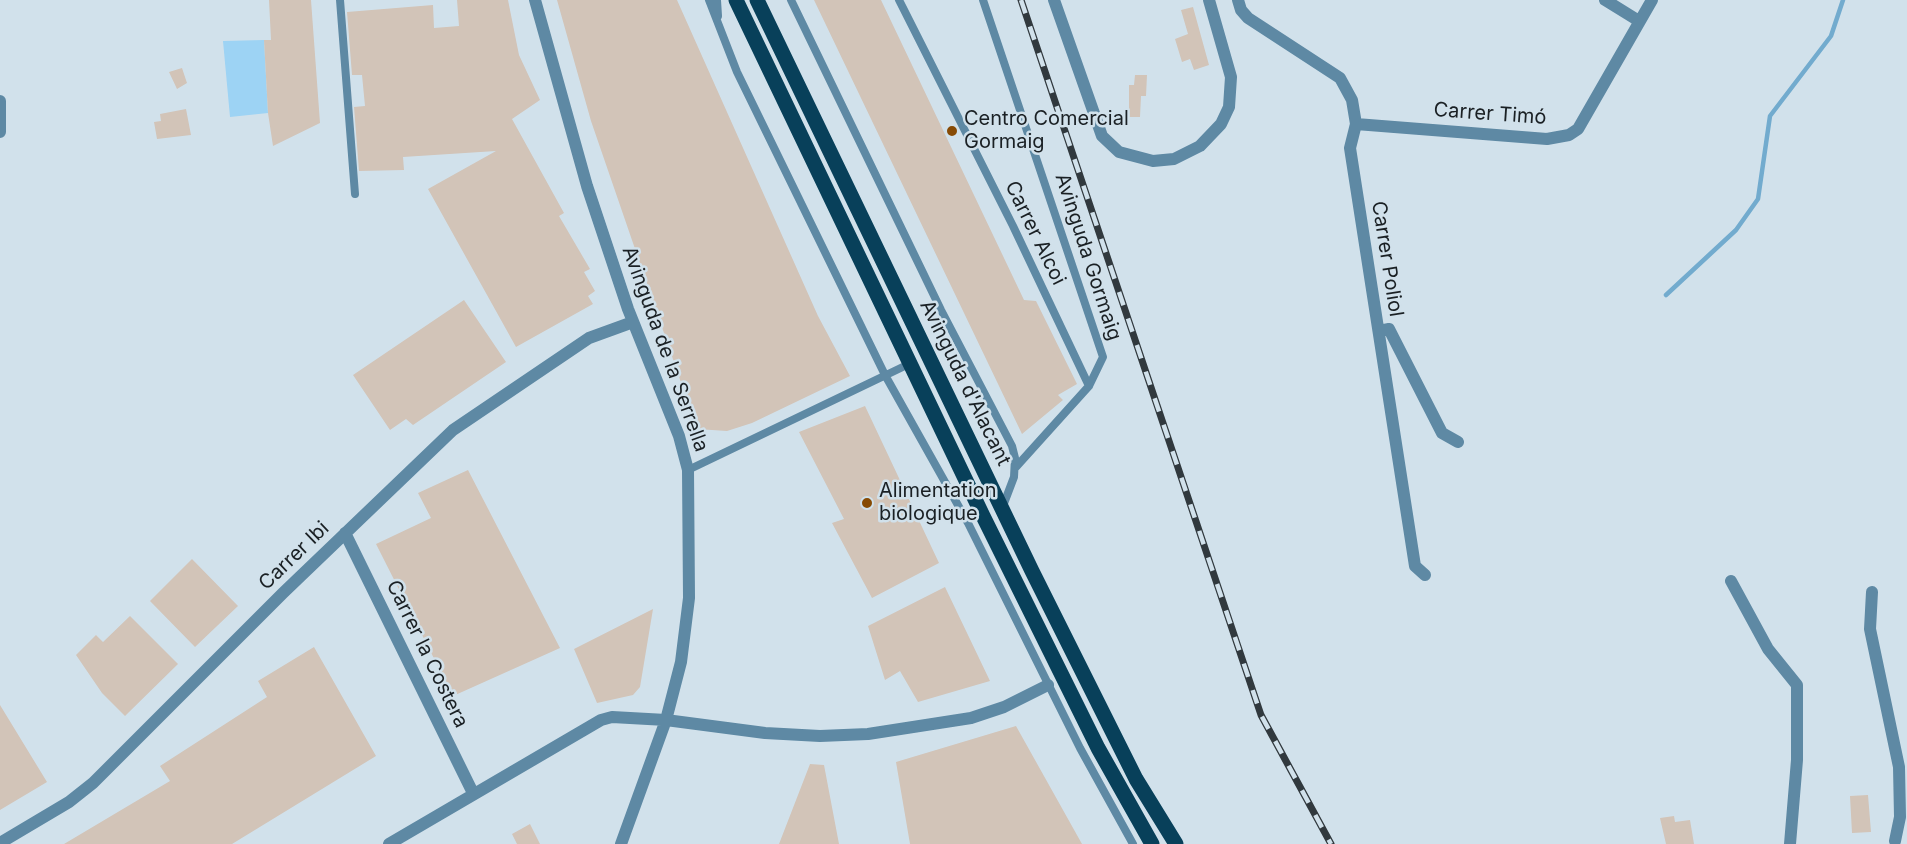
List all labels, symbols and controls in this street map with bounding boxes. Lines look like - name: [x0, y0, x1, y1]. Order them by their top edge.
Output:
- street label: Carrer Timó: [1433, 98, 1547, 130]
- place label: Centro Comercial Gormaig: [964, 107, 1129, 154]
- marker: Centro Comercial Gormaig: [945, 124, 959, 138]
- street label: Avinguda Gormaig: [1050, 170, 1126, 344]
- street label: Carrer Alcoi: [1000, 177, 1070, 289]
- street label: Carrer Poliol: [1366, 199, 1408, 319]
- street label: Avinguda de la Serrella: [617, 243, 713, 455]
- street label: Avinguda d'Alacant: [914, 296, 1016, 470]
- place label: Alimentation biologique: [879, 479, 997, 526]
- marker: Alimentation biologique: [860, 496, 874, 510]
- street label: Carrer Ibi: [254, 517, 334, 595]
- street label: Carrer la Costera: [381, 576, 473, 732]

